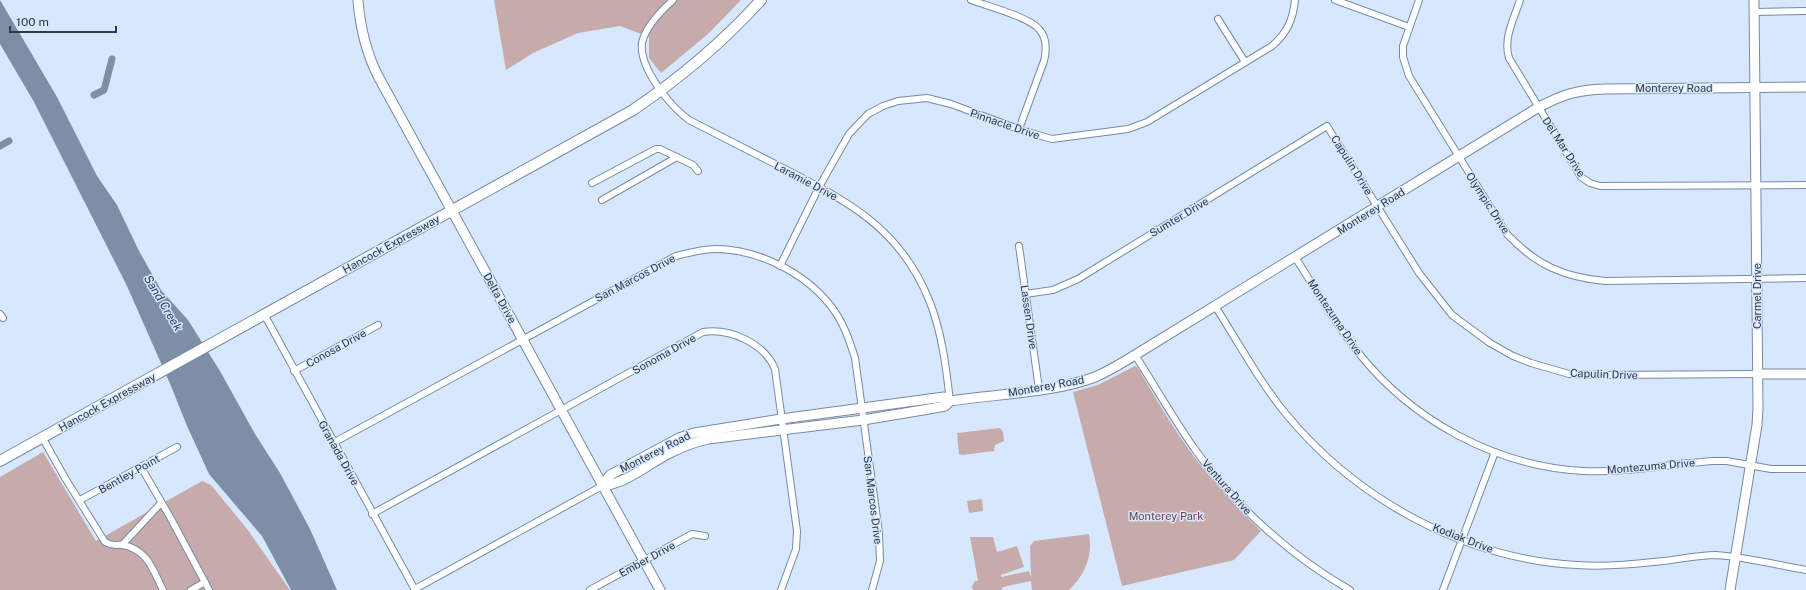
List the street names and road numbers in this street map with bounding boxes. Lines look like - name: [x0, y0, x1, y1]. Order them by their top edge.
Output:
- street label: Monterey Road: [1635, 82, 1713, 94]
- street label: Pinnacle Drive: [969, 106, 1041, 142]
- street label: Del Mar Drive: [1540, 115, 1588, 179]
- street label: Capulin Drive: [1329, 133, 1375, 197]
- street label: Laramie Drive: [772, 159, 840, 203]
- street label: Olympic Drive: [1464, 170, 1512, 236]
- street label: Monterey Road: [1335, 185, 1407, 237]
- street label: Sumter Drive: [1147, 195, 1211, 239]
- street label: Hancock Expressway: [340, 212, 442, 276]
- street label: San Marcos Drive: [593, 252, 677, 304]
- street label: Carmel Drive: [1751, 263, 1763, 329]
- street label: Delta Drive: [481, 271, 519, 325]
- street label: Montezuma Drive: [1305, 277, 1365, 357]
- street label: Lassen Drive: [1019, 284, 1039, 350]
- street label: Conosa Drive: [304, 327, 368, 369]
- street label: Sonoma Drive: [630, 332, 698, 376]
- street label: Capulin Drive: [1570, 367, 1638, 381]
- street label: Hancock Expressway: [56, 370, 158, 434]
- street label: Monterey Road: [1007, 373, 1085, 399]
- street label: Granada Drive: [316, 418, 362, 488]
- street label: Monterey Road: [618, 429, 692, 475]
- street label: Bentley Point: [96, 452, 162, 496]
- street label: San Marcos Drive: [862, 455, 884, 545]
- street label: Montezuma Drive: [1606, 456, 1696, 476]
- street label: Ventura Drive: [1200, 457, 1254, 517]
- street label: Kodiak Drive: [1431, 521, 1495, 555]
- street label: Ember Drive: [617, 539, 677, 579]

